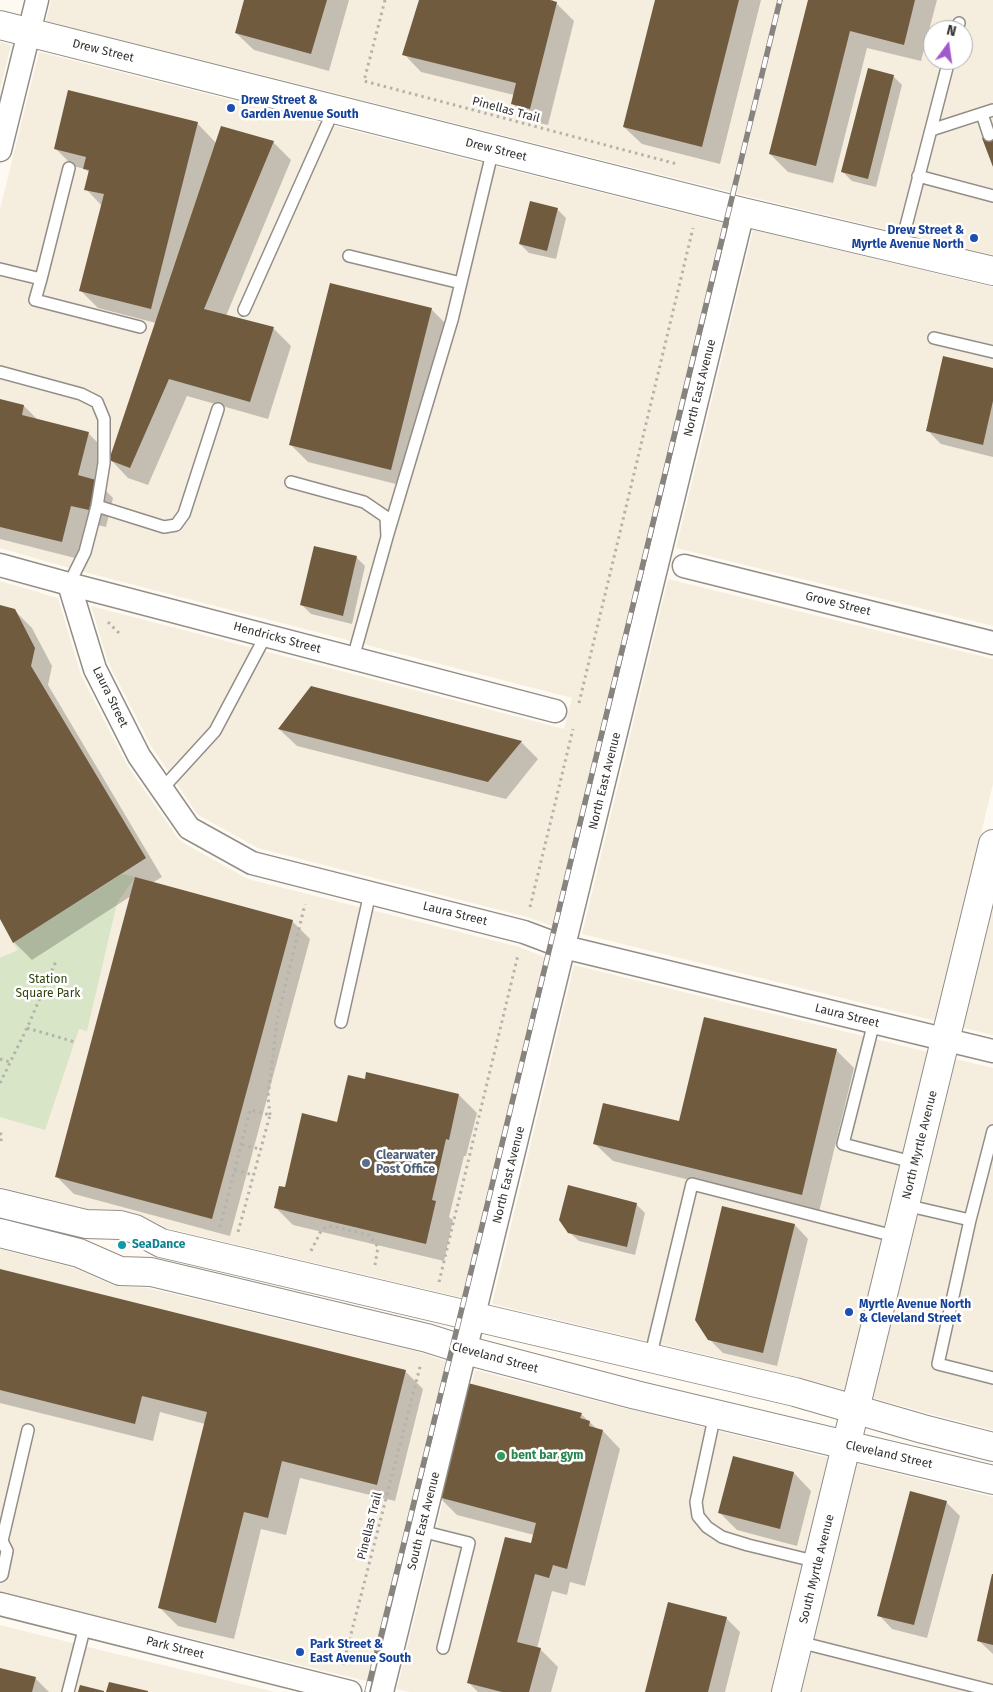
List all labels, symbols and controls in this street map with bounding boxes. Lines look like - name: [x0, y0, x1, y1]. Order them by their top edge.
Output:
- north arrow: [923, 20, 973, 70]
- text: N: [945, 22, 958, 40]
- street label: Drew Street: [71, 36, 135, 66]
- place label: Drew Street & Garden Avenue South: [241, 94, 359, 122]
- street label: Pinellas Trail: [471, 94, 541, 126]
- marker: Drew Street & Garden Avenue South: [225, 102, 237, 114]
- street label: Drew Street: [464, 135, 528, 165]
- place label: Drew Street & Myrtle Avenue North: [852, 224, 964, 252]
- marker: Drew Street & Myrtle Avenue North: [968, 232, 980, 244]
- street label: North East Avenue: [681, 338, 719, 438]
- street label: Grove Street: [804, 589, 872, 619]
- street label: Hendricks Street: [232, 619, 322, 657]
- street label: Laura Street: [89, 664, 131, 730]
- street label: North East Avenue: [586, 731, 624, 831]
- street label: Laura Street: [421, 899, 489, 929]
- park label: Station Square Park: [16, 973, 80, 1001]
- street label: Laura Street: [813, 1001, 881, 1031]
- street label: North Myrtle Avenue: [900, 1089, 940, 1201]
- street label: North East Avenue: [490, 1125, 528, 1225]
- place label: Clearwater Post Office: [376, 1149, 435, 1177]
- marker: Clearwater Post Office: [360, 1157, 372, 1169]
- place label: SeaDance: [132, 1238, 185, 1252]
- marker: SeaDance: [116, 1239, 128, 1251]
- place label: Myrtle Avenue North & Cleveland Street: [859, 1298, 971, 1326]
- marker: Myrtle Avenue North & Cleveland Street: [843, 1306, 855, 1318]
- street label: Cleveland Street: [450, 1340, 540, 1376]
- street label: Cleveland Street: [844, 1438, 934, 1472]
- place label: bent bar gym: [511, 1449, 583, 1463]
- marker: bent bar gym: [495, 1450, 507, 1462]
- street label: South East Avenue: [405, 1470, 443, 1572]
- street label: Pinellas Trail: [355, 1491, 385, 1561]
- street label: South Myrtle Avenue: [796, 1513, 838, 1625]
- street label: Park Street: [144, 1634, 206, 1662]
- place label: Park Street & East Avenue South: [310, 1638, 411, 1666]
- marker: Park Street & East Avenue South: [294, 1646, 306, 1658]

